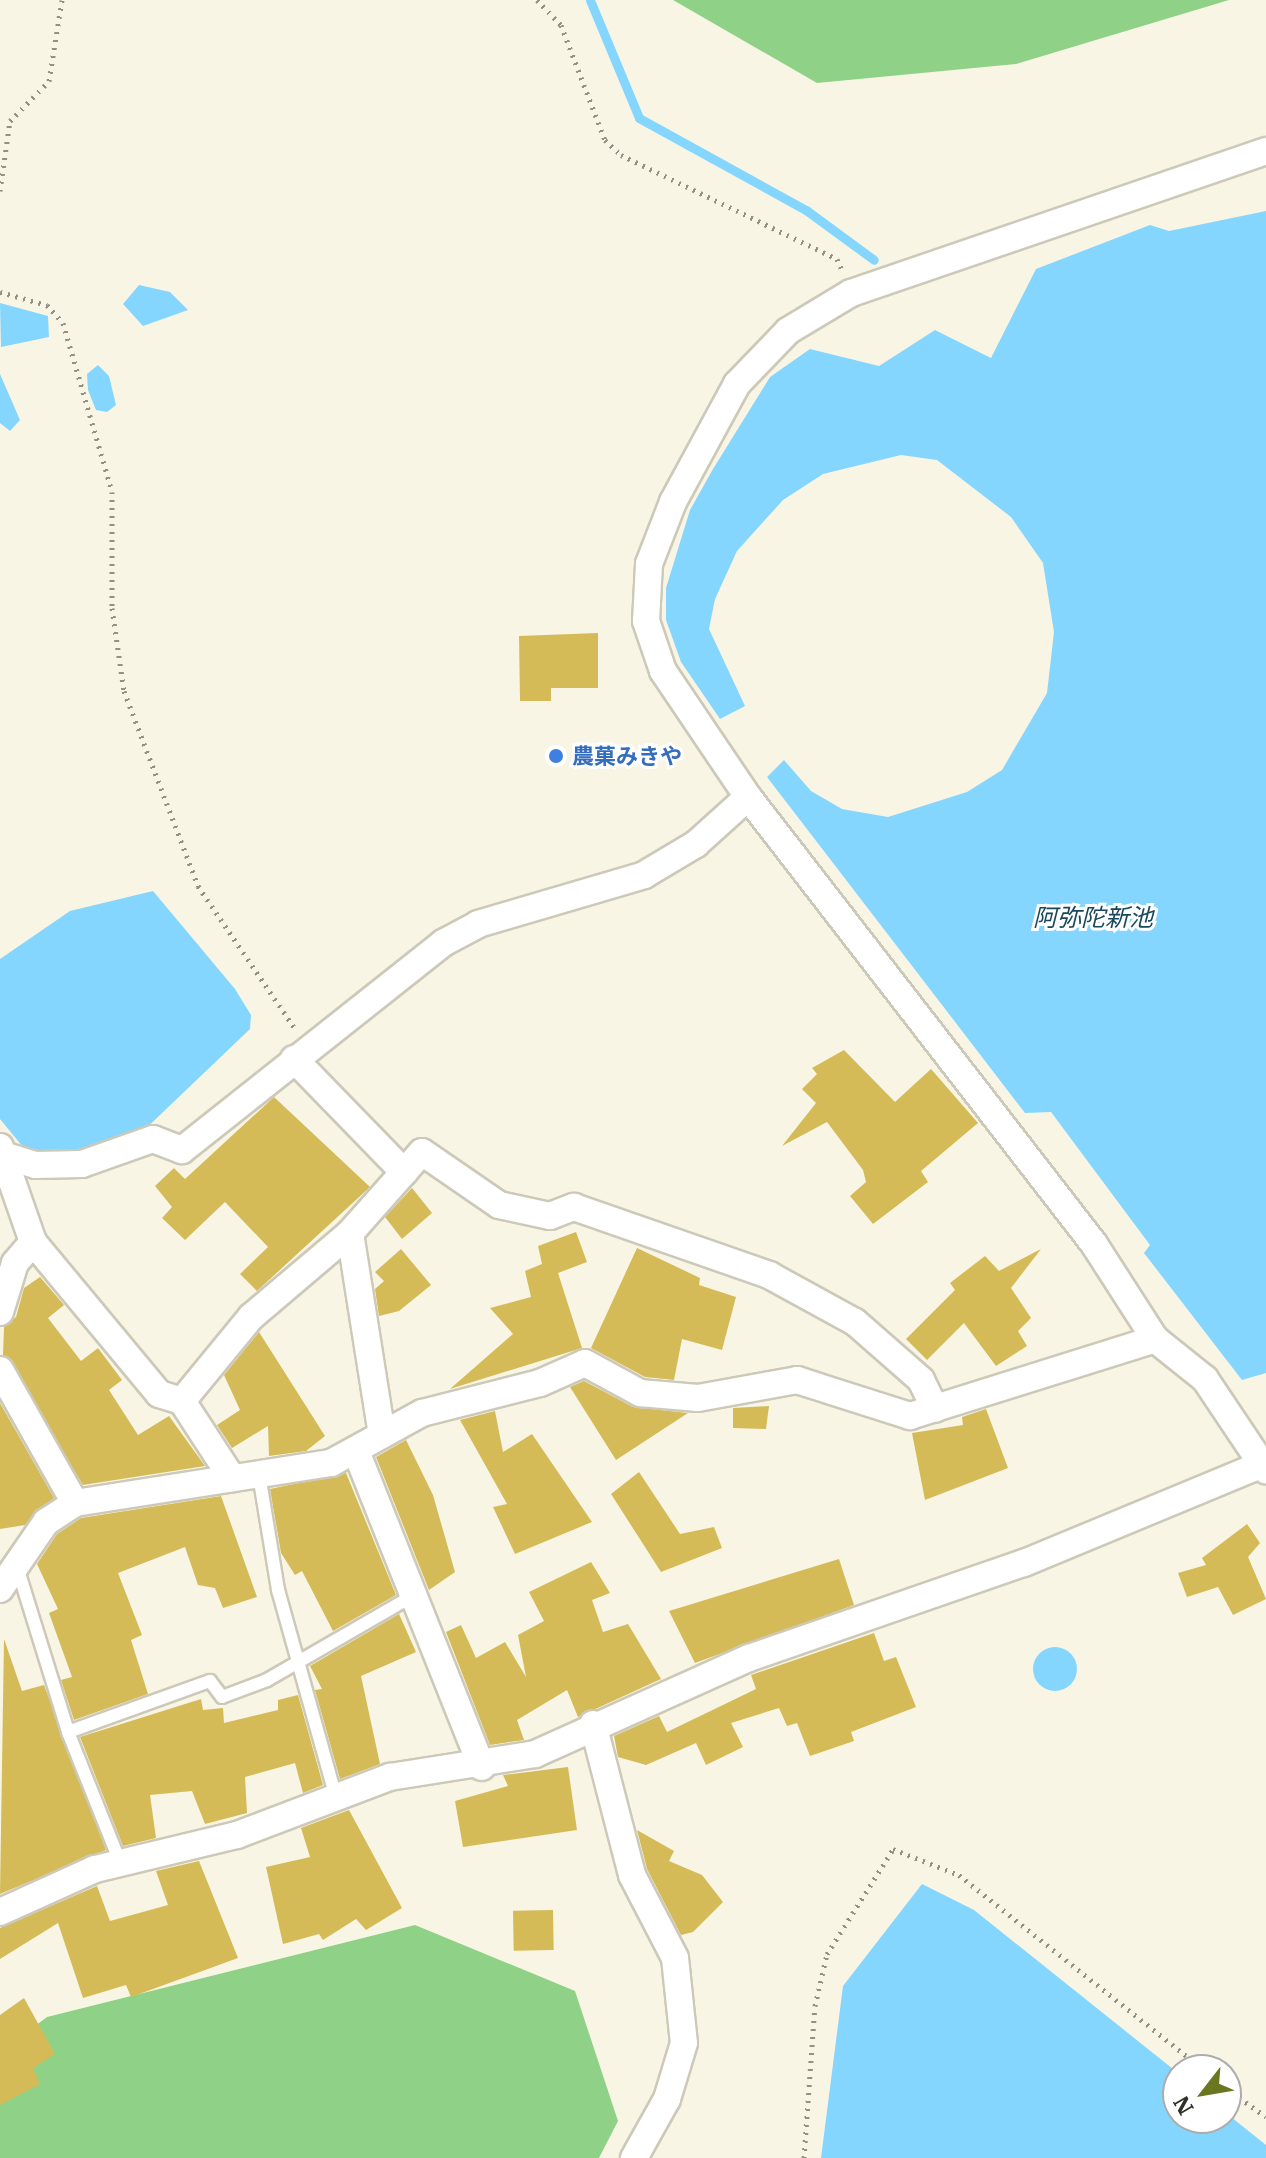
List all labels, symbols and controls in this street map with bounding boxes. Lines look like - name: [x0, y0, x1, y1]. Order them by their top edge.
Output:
- place label: 農菓みきや: [572, 743, 682, 769]
- marker: 農菓みきや: [547, 747, 565, 765]
- water label: 阿弥陀新池: [1033, 904, 1153, 932]
- north arrow: [1162, 2054, 1242, 2134]
- text: N: [1166, 2091, 1200, 2121]

